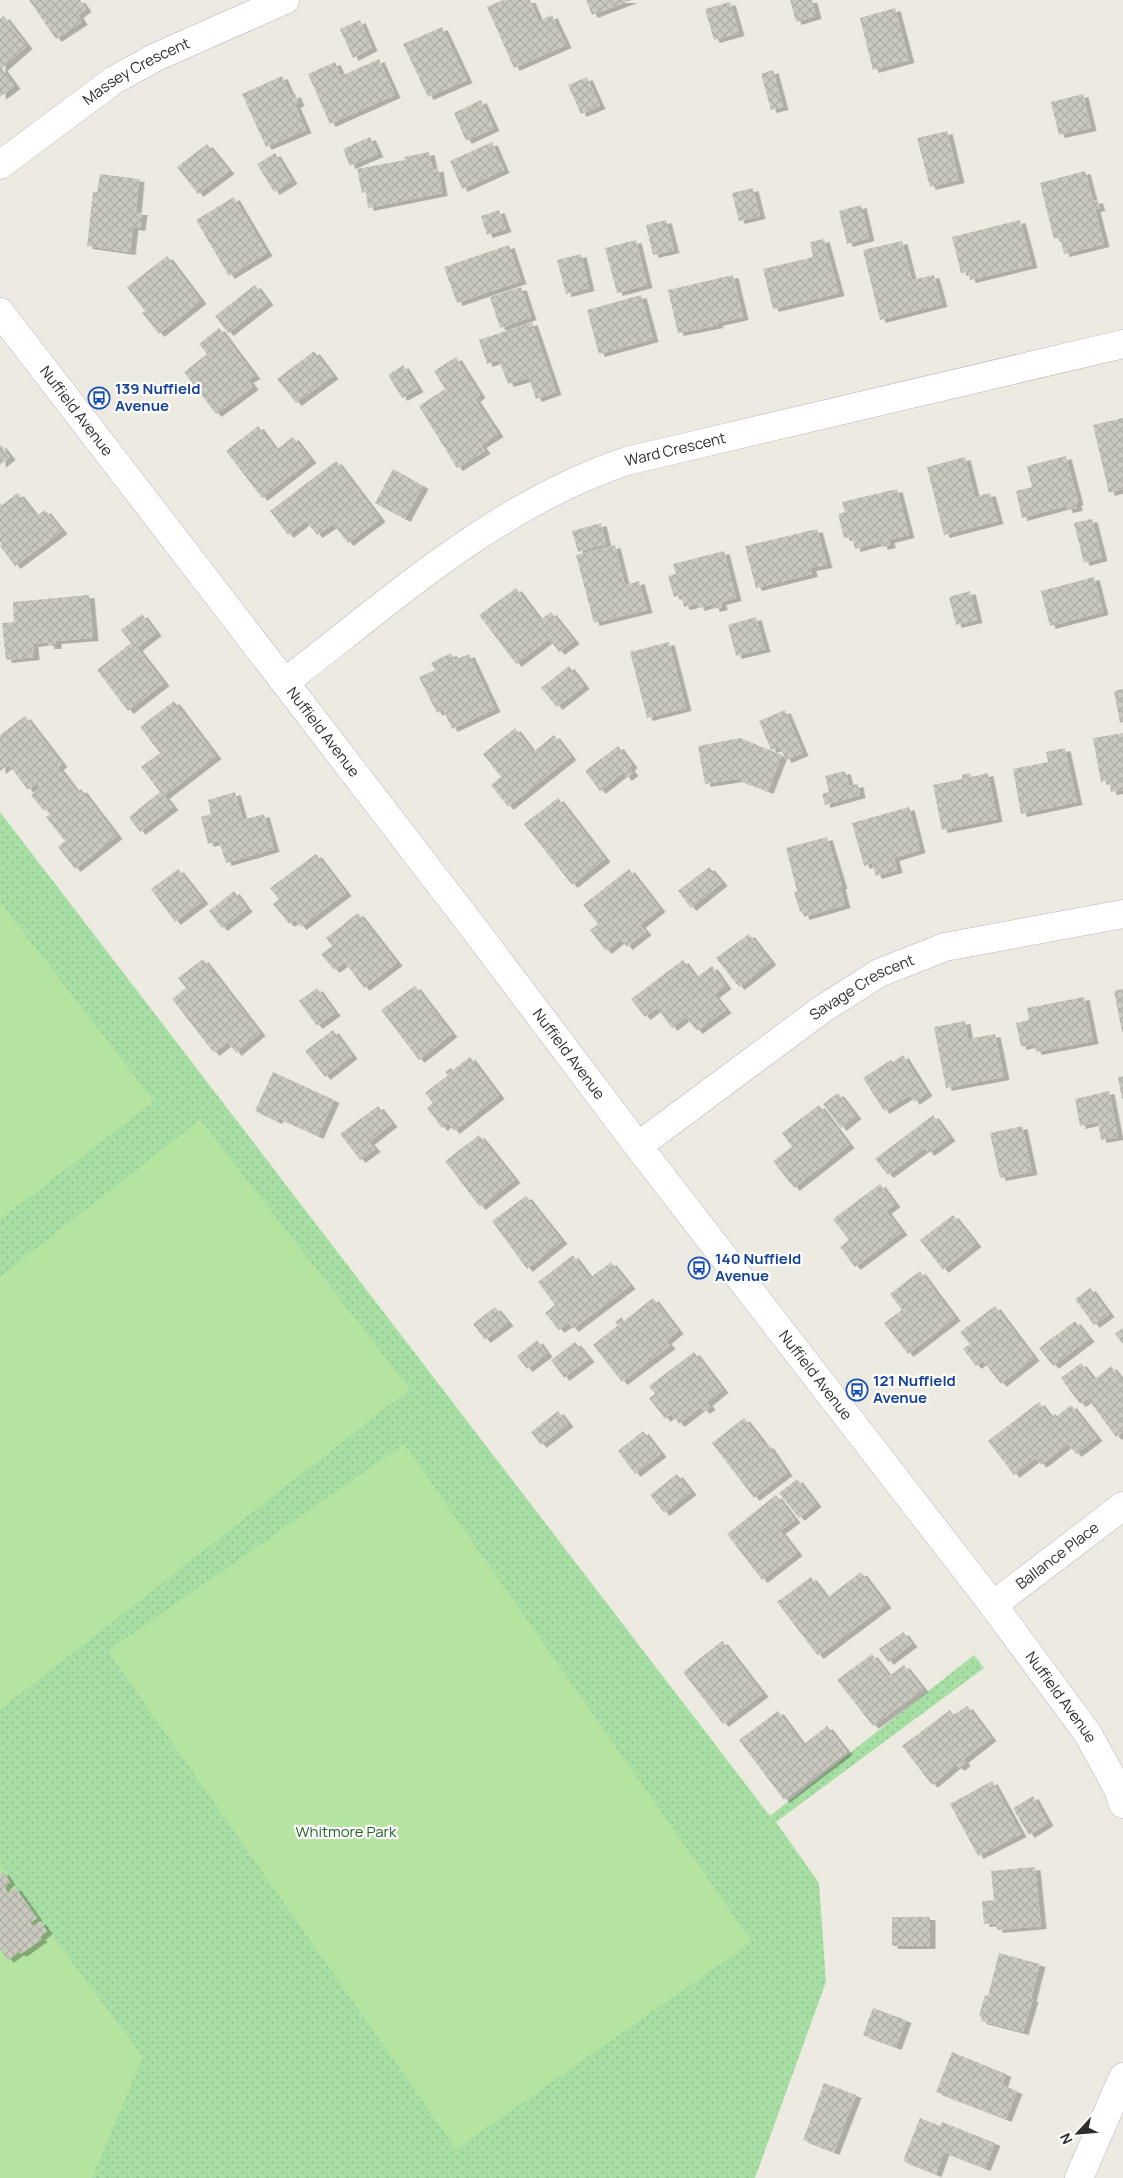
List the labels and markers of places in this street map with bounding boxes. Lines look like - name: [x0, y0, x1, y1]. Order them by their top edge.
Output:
- place label: 139 Nuffield Avenue: [115, 378, 200, 416]
- bus stop icon: 139 Nuffield Avenue: [87, 386, 111, 410]
- place label: 140 Nuffield Avenue: [715, 1248, 801, 1286]
- bus stop icon: 140 Nuffield Avenue: [687, 1256, 711, 1280]
- place label: 121 Nuffield Avenue: [873, 1370, 956, 1408]
- bus stop icon: 121 Nuffield Avenue: [845, 1378, 869, 1402]

